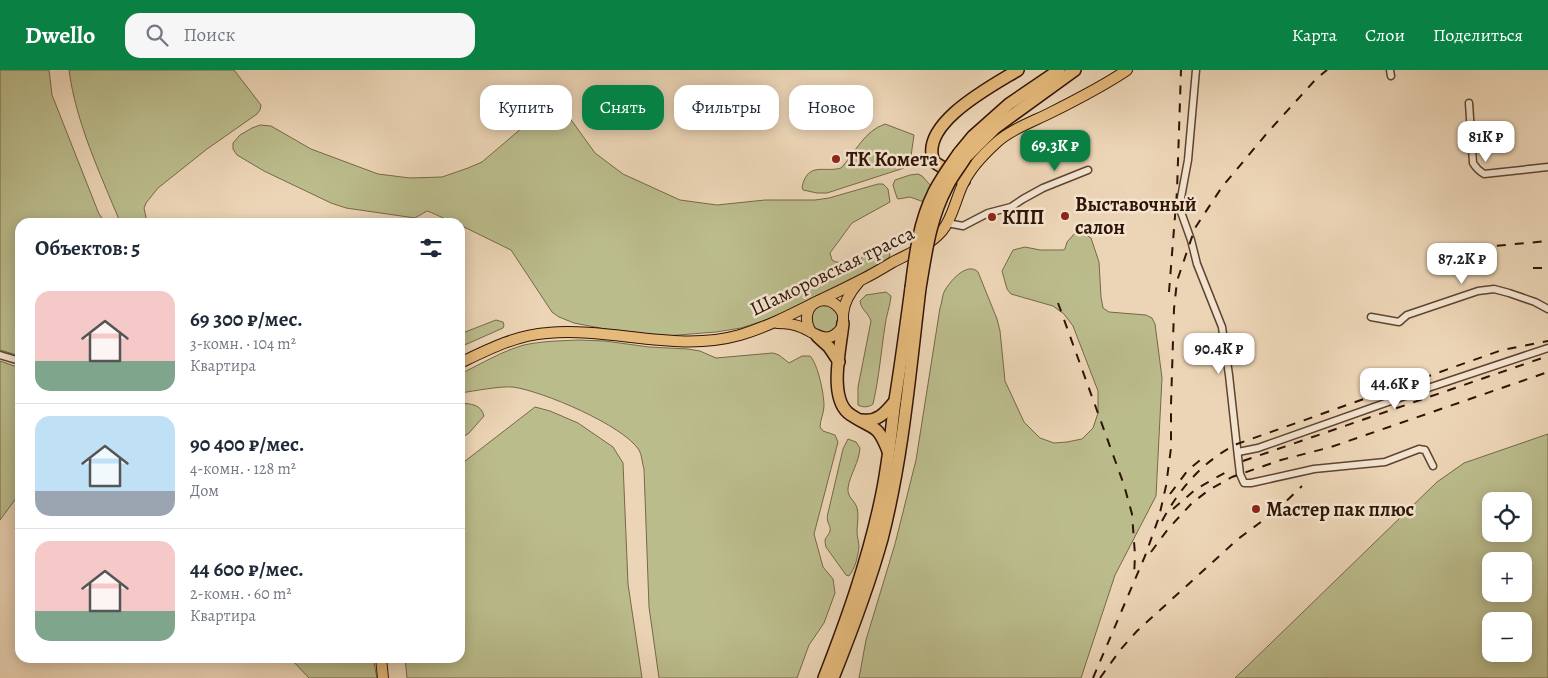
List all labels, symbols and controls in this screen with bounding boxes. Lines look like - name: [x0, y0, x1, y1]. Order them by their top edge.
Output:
- search box: [125, 13, 475, 58]
- text: Dwello: [25, 19, 95, 51]
- icon: search: [143, 21, 171, 49]
- text: Поиск: [183, 22, 235, 48]
- text: Карта: [1292, 23, 1337, 47]
- text: Слои: [1365, 23, 1405, 47]
- text: Поделиться: [1433, 23, 1523, 47]
- chip: Купить: [480, 85, 572, 130]
- chip: Снять: [582, 85, 664, 130]
- chip: Фильтры: [674, 85, 779, 130]
- chip: Новое: [789, 85, 873, 130]
- pin: 81K ₽: [1451, 121, 1521, 163]
- text: 81K ₽: [1469, 126, 1503, 148]
- pin: 69.3K ₽: [1009, 129, 1101, 172]
- text: 69.3K ₽: [1031, 135, 1079, 157]
- place label: ТК Комета: [846, 146, 939, 173]
- marker: ТК Комета: [830, 153, 842, 165]
- place label: Выставочный салон: [1075, 191, 1197, 241]
- place label: КПП: [1002, 204, 1044, 231]
- marker: Выставочный салон: [1059, 210, 1071, 222]
- marker: КПП: [986, 211, 998, 223]
- street label: Шаморовская трасса: [745, 219, 919, 323]
- text: Объектов: 5: [35, 234, 140, 262]
- icon: filters: [417, 234, 445, 262]
- pin: 87.2K ₽: [1416, 242, 1508, 285]
- text: 87.2K ₽: [1438, 248, 1486, 270]
- text: 69 300 ₽/мес.: [190, 305, 303, 333]
- icon: home: [75, 311, 135, 371]
- pin: 90.4K ₽: [1173, 332, 1265, 375]
- text: 3-комн. · 104 m²: [190, 333, 296, 355]
- text: 90.4K ₽: [1195, 338, 1243, 360]
- text: Квартира: [190, 355, 256, 377]
- pin: 44.6K ₽: [1349, 368, 1441, 410]
- text: 44.6K ₽: [1371, 373, 1419, 395]
- text: 90 400 ₽/мес.: [190, 430, 304, 458]
- icon: home: [75, 436, 135, 496]
- text: 4-комн. · 128 m²: [190, 458, 296, 480]
- text: Дом: [190, 480, 219, 502]
- map controls: [1482, 492, 1532, 662]
- button: locate: [1482, 492, 1532, 542]
- place label: Мастер пак плюс: [1266, 496, 1414, 523]
- marker: Мастер пак плюс: [1250, 503, 1262, 515]
- button: +: [1482, 552, 1532, 602]
- text: 44 600 ₽/мес.: [190, 555, 304, 583]
- icon: home: [75, 561, 135, 621]
- text: 2-комн. · 60 m²: [190, 583, 292, 605]
- text: Квартира: [190, 605, 256, 627]
- button: −: [1482, 612, 1532, 662]

